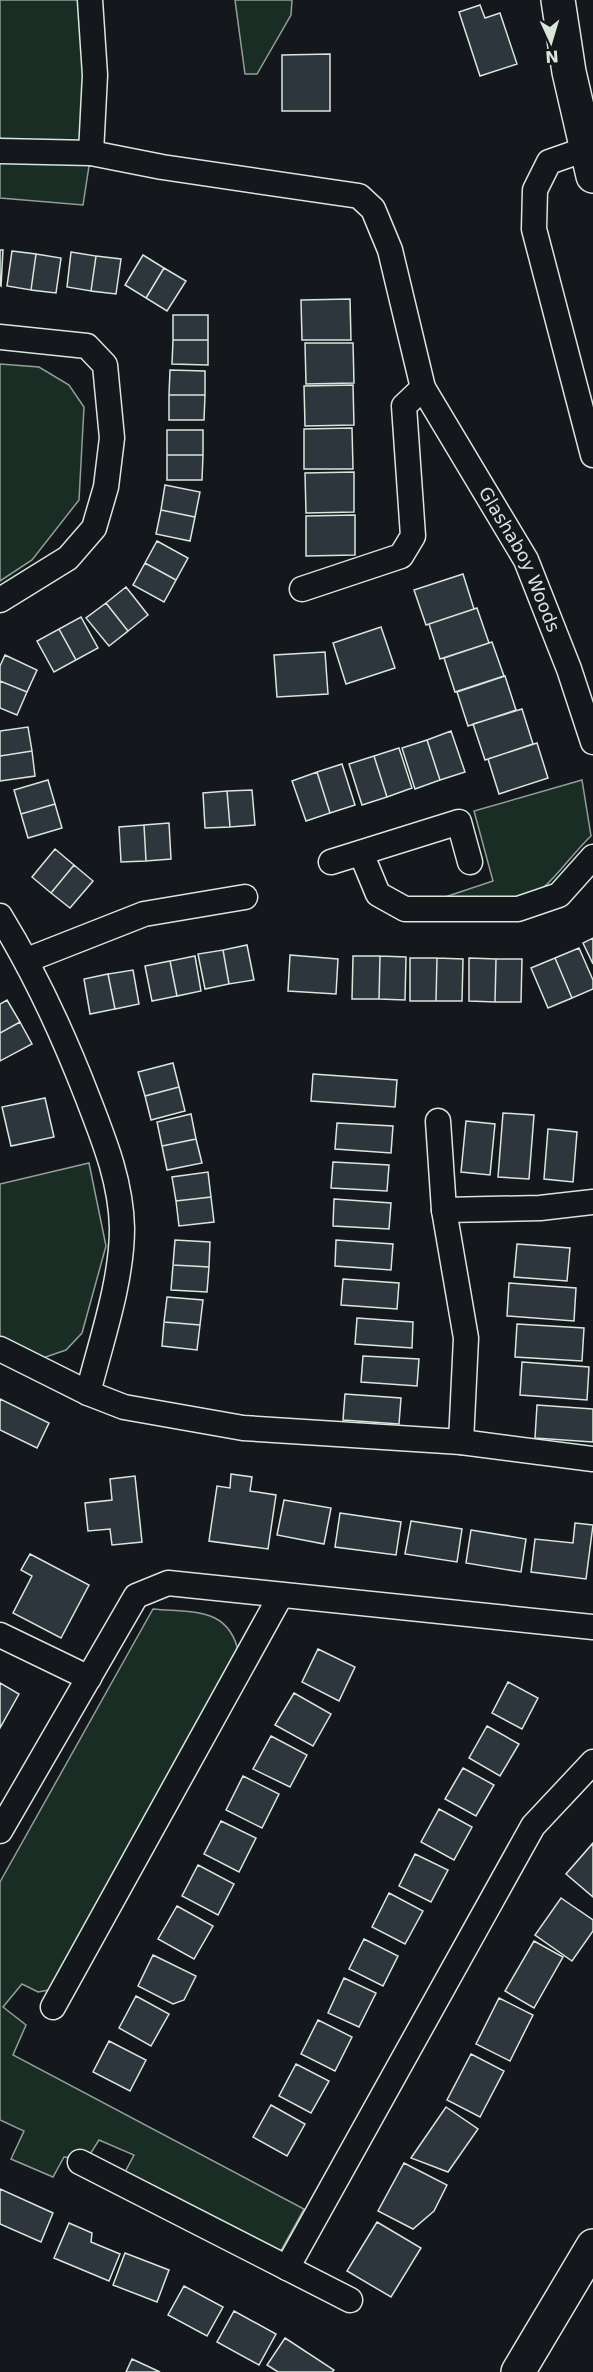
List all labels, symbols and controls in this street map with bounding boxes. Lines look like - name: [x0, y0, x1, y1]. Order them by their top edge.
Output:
- north arrow: [521, 12, 581, 72]
- text: N: [545, 47, 559, 66]
- street label: Glashaboy Woods: [475, 483, 564, 635]

